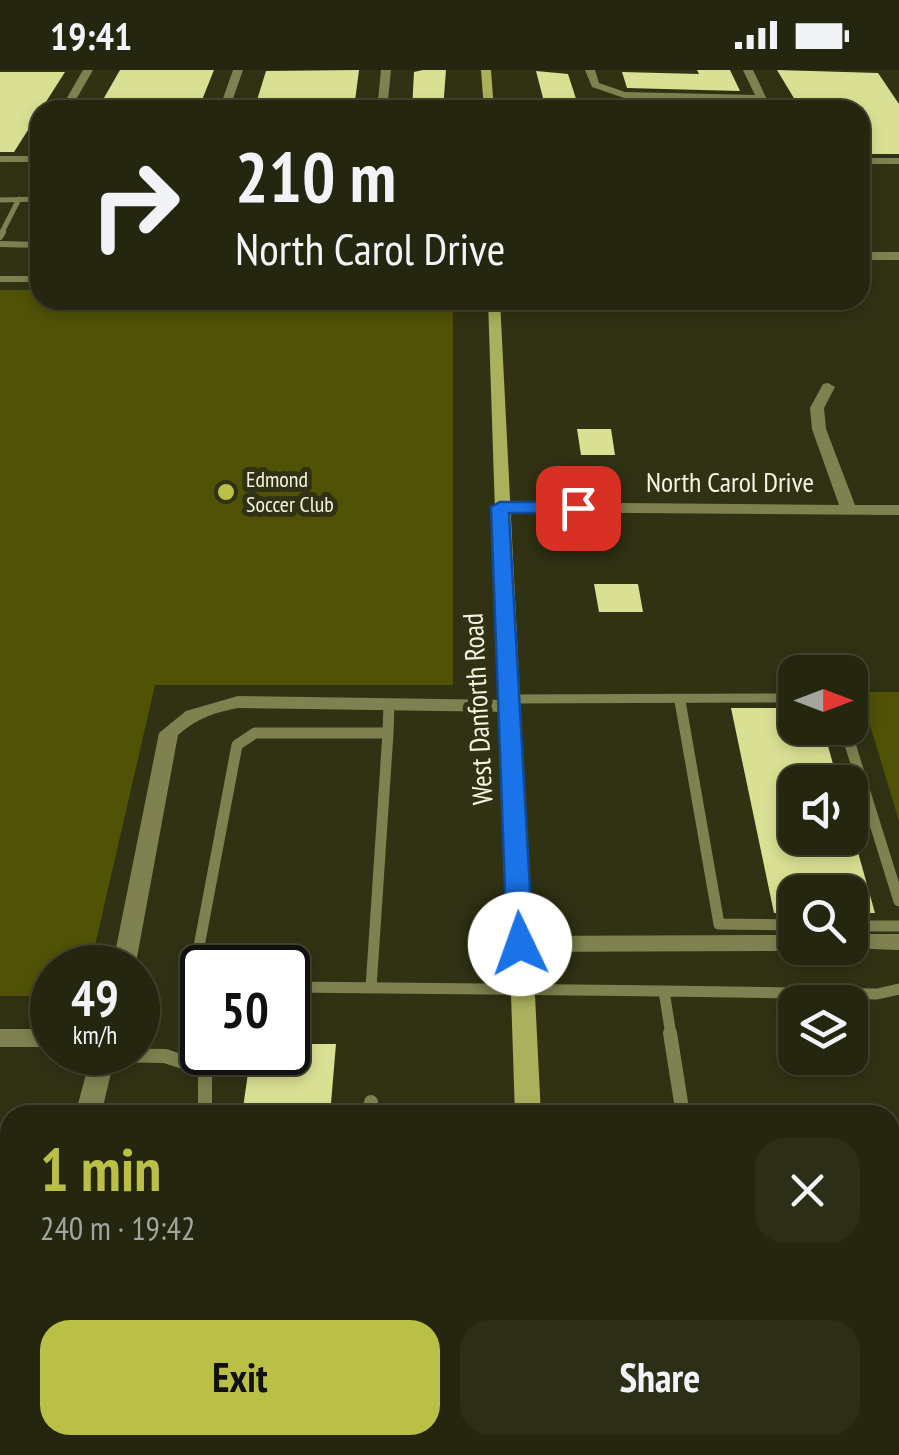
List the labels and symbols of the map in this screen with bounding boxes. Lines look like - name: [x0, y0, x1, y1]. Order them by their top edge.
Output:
- street label: North Carol Drive: [646, 463, 814, 500]
- place label: Edmond Soccer Club: [246, 465, 334, 518]
- pin: [536, 466, 621, 551]
- marker: Edmond Soccer Club: [215, 481, 237, 503]
- street label: West Danforth Road: [454, 612, 500, 806]
- north arrow: [778, 655, 868, 745]
- position arrow: [468, 892, 572, 996]
- speed limit sign: 50: [180, 945, 310, 1075]

